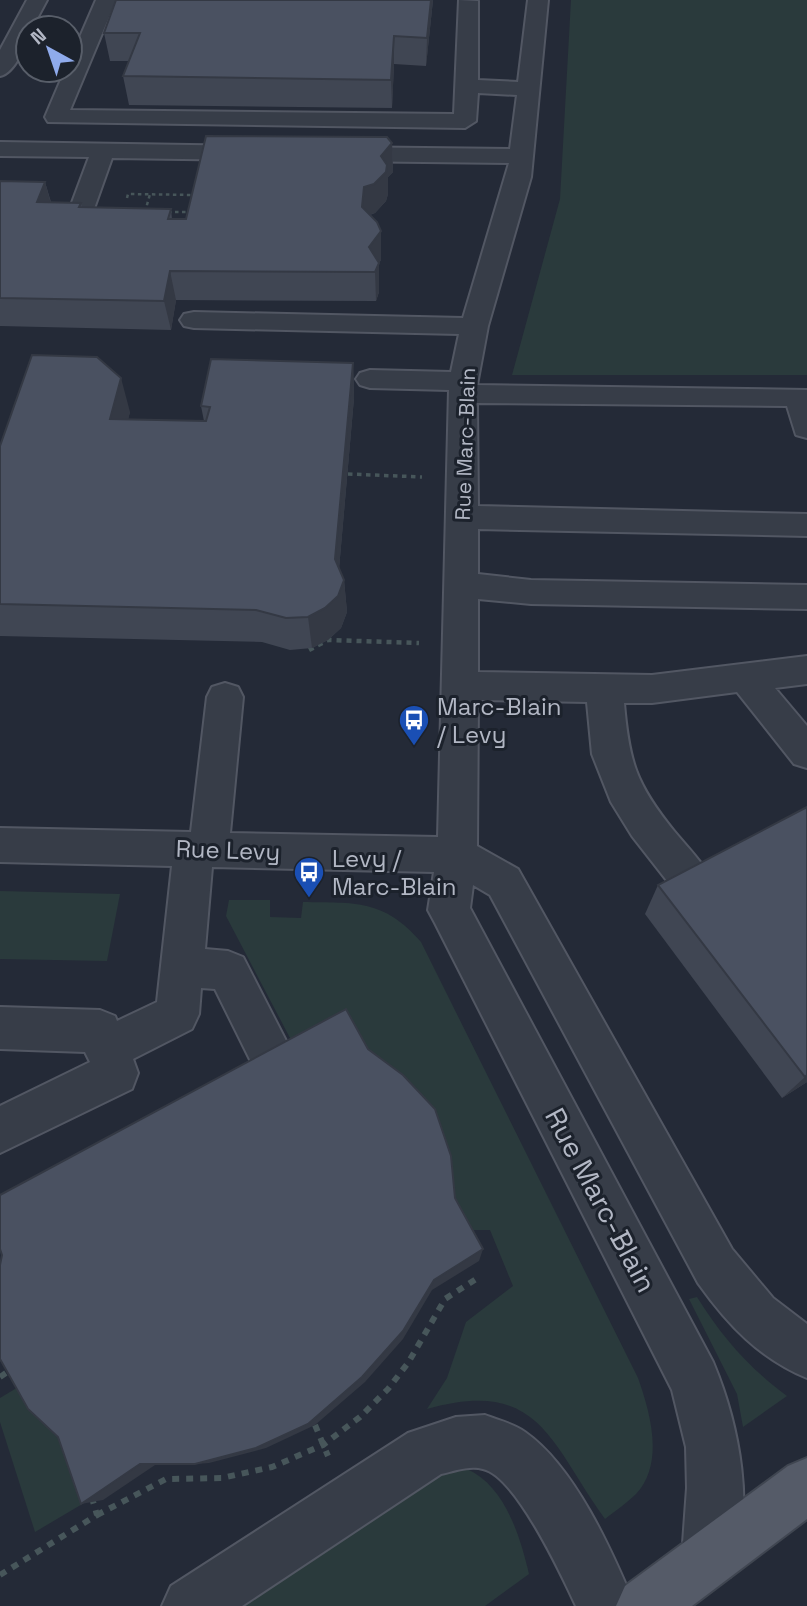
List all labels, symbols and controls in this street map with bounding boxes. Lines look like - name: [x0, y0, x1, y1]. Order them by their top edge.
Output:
- north arrow: [14, 14, 84, 84]
- text: N: [25, 23, 51, 50]
- street label: Rue Marc-Blain: [449, 367, 481, 521]
- place label: Marc-Blain / Levy: [437, 691, 562, 750]
- bus stop icon: Marc-Blain / Levy: [397, 703, 431, 747]
- street label: Rue Levy: [175, 833, 281, 867]
- place label: Levy / Marc-Blain: [332, 843, 457, 902]
- bus stop icon: Levy / Marc-Blain: [292, 855, 326, 899]
- street label: Rue Marc-Blain: [537, 1102, 665, 1298]

